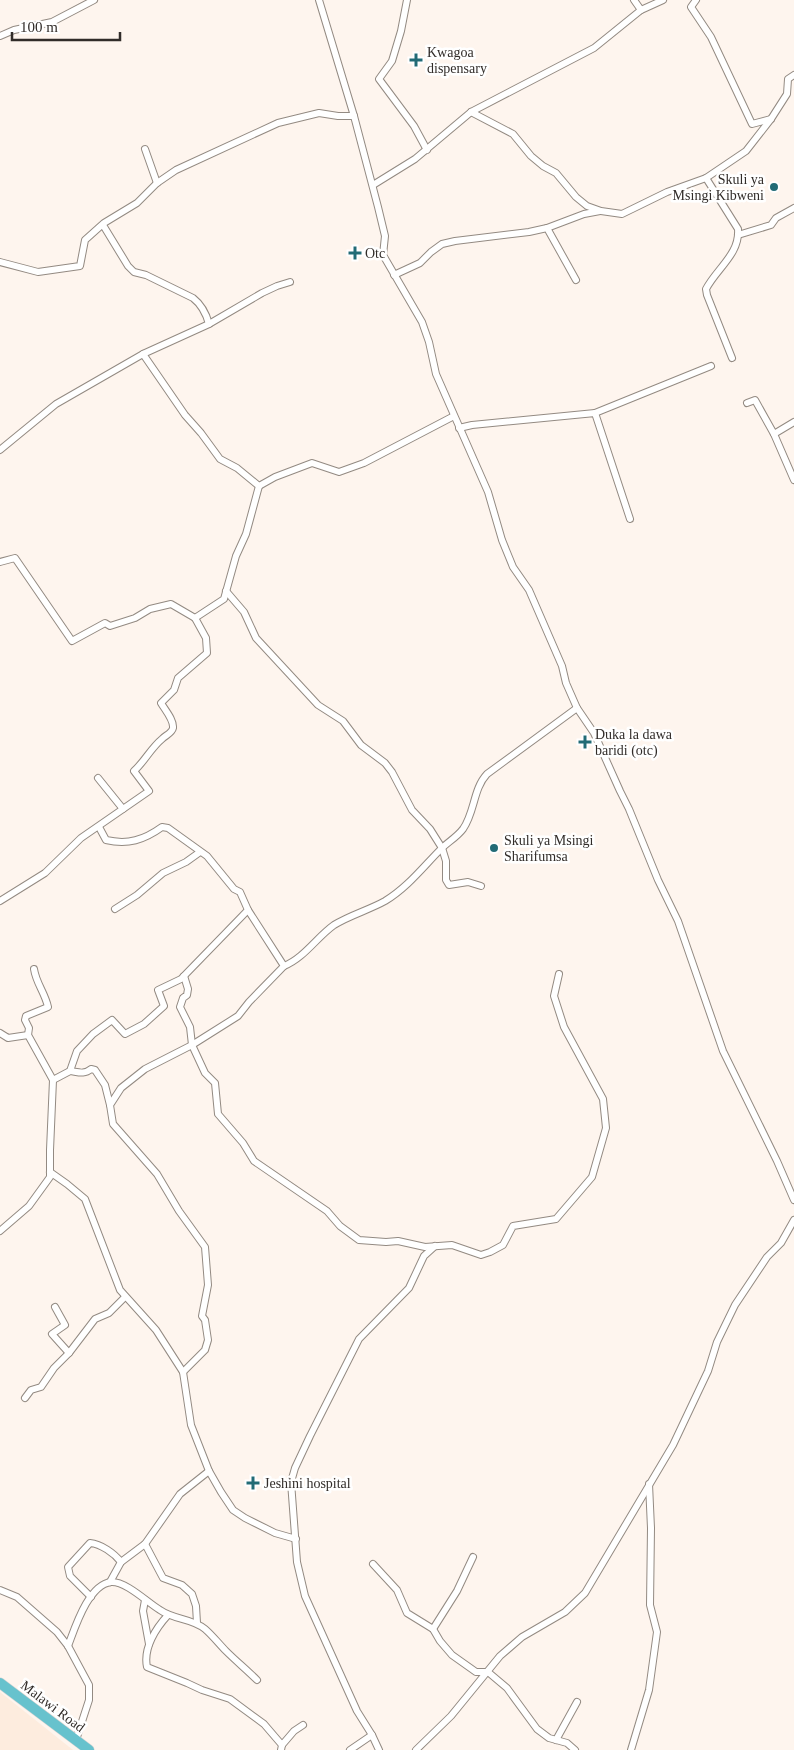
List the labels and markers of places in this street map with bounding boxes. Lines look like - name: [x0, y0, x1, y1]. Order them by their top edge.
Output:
- place label: Kwagoa dispensary: [427, 45, 487, 76]
- marker: Kwagoa dispensary: [409, 53, 423, 67]
- place label: Skuli ya Msingi Kibweni: [673, 172, 765, 203]
- marker: Skuli ya Msingi Kibweni: [768, 181, 780, 193]
- place label: Otc: [365, 246, 385, 261]
- marker: Otc: [349, 247, 361, 259]
- place label: Duka la dawa baridi (otc): [595, 727, 673, 759]
- marker: Duka la dawa baridi (otc): [579, 736, 591, 748]
- place label: Skuli ya Msingi Sharifumsa: [504, 833, 594, 864]
- marker: Skuli ya Msingi Sharifumsa: [488, 842, 500, 854]
- marker: Jeshini hospital: [246, 1476, 260, 1490]
- place label: Jeshini hospital: [264, 1476, 351, 1491]

